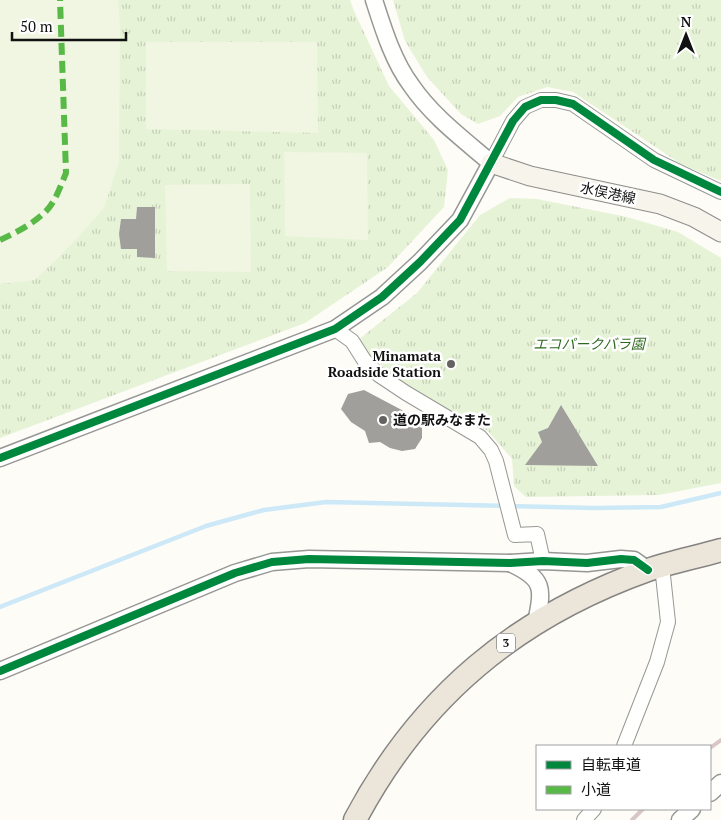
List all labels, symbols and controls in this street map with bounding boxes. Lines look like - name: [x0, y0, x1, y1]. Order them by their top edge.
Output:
- scale bar: [12, 10, 126, 42]
- north arrow: [661, 10, 711, 60]
- text: N: [681, 12, 692, 31]
- text: 50 m: [20, 16, 53, 36]
- street label: 水俣港線: [579, 177, 637, 208]
- park label: エコパークバラ園: [533, 334, 647, 353]
- place label: Minamata Roadside Station: [328, 346, 441, 381]
- marker: Minamata Roadside Station: [445, 358, 457, 370]
- place label: 道の駅みなまた: [393, 410, 491, 429]
- marker: 道の駅みなまた: [377, 414, 389, 426]
- road number: 3: [497, 634, 515, 652]
- legend: [536, 745, 711, 810]
- text: 自転車道: [581, 754, 641, 774]
- text: 小道: [581, 779, 611, 799]

